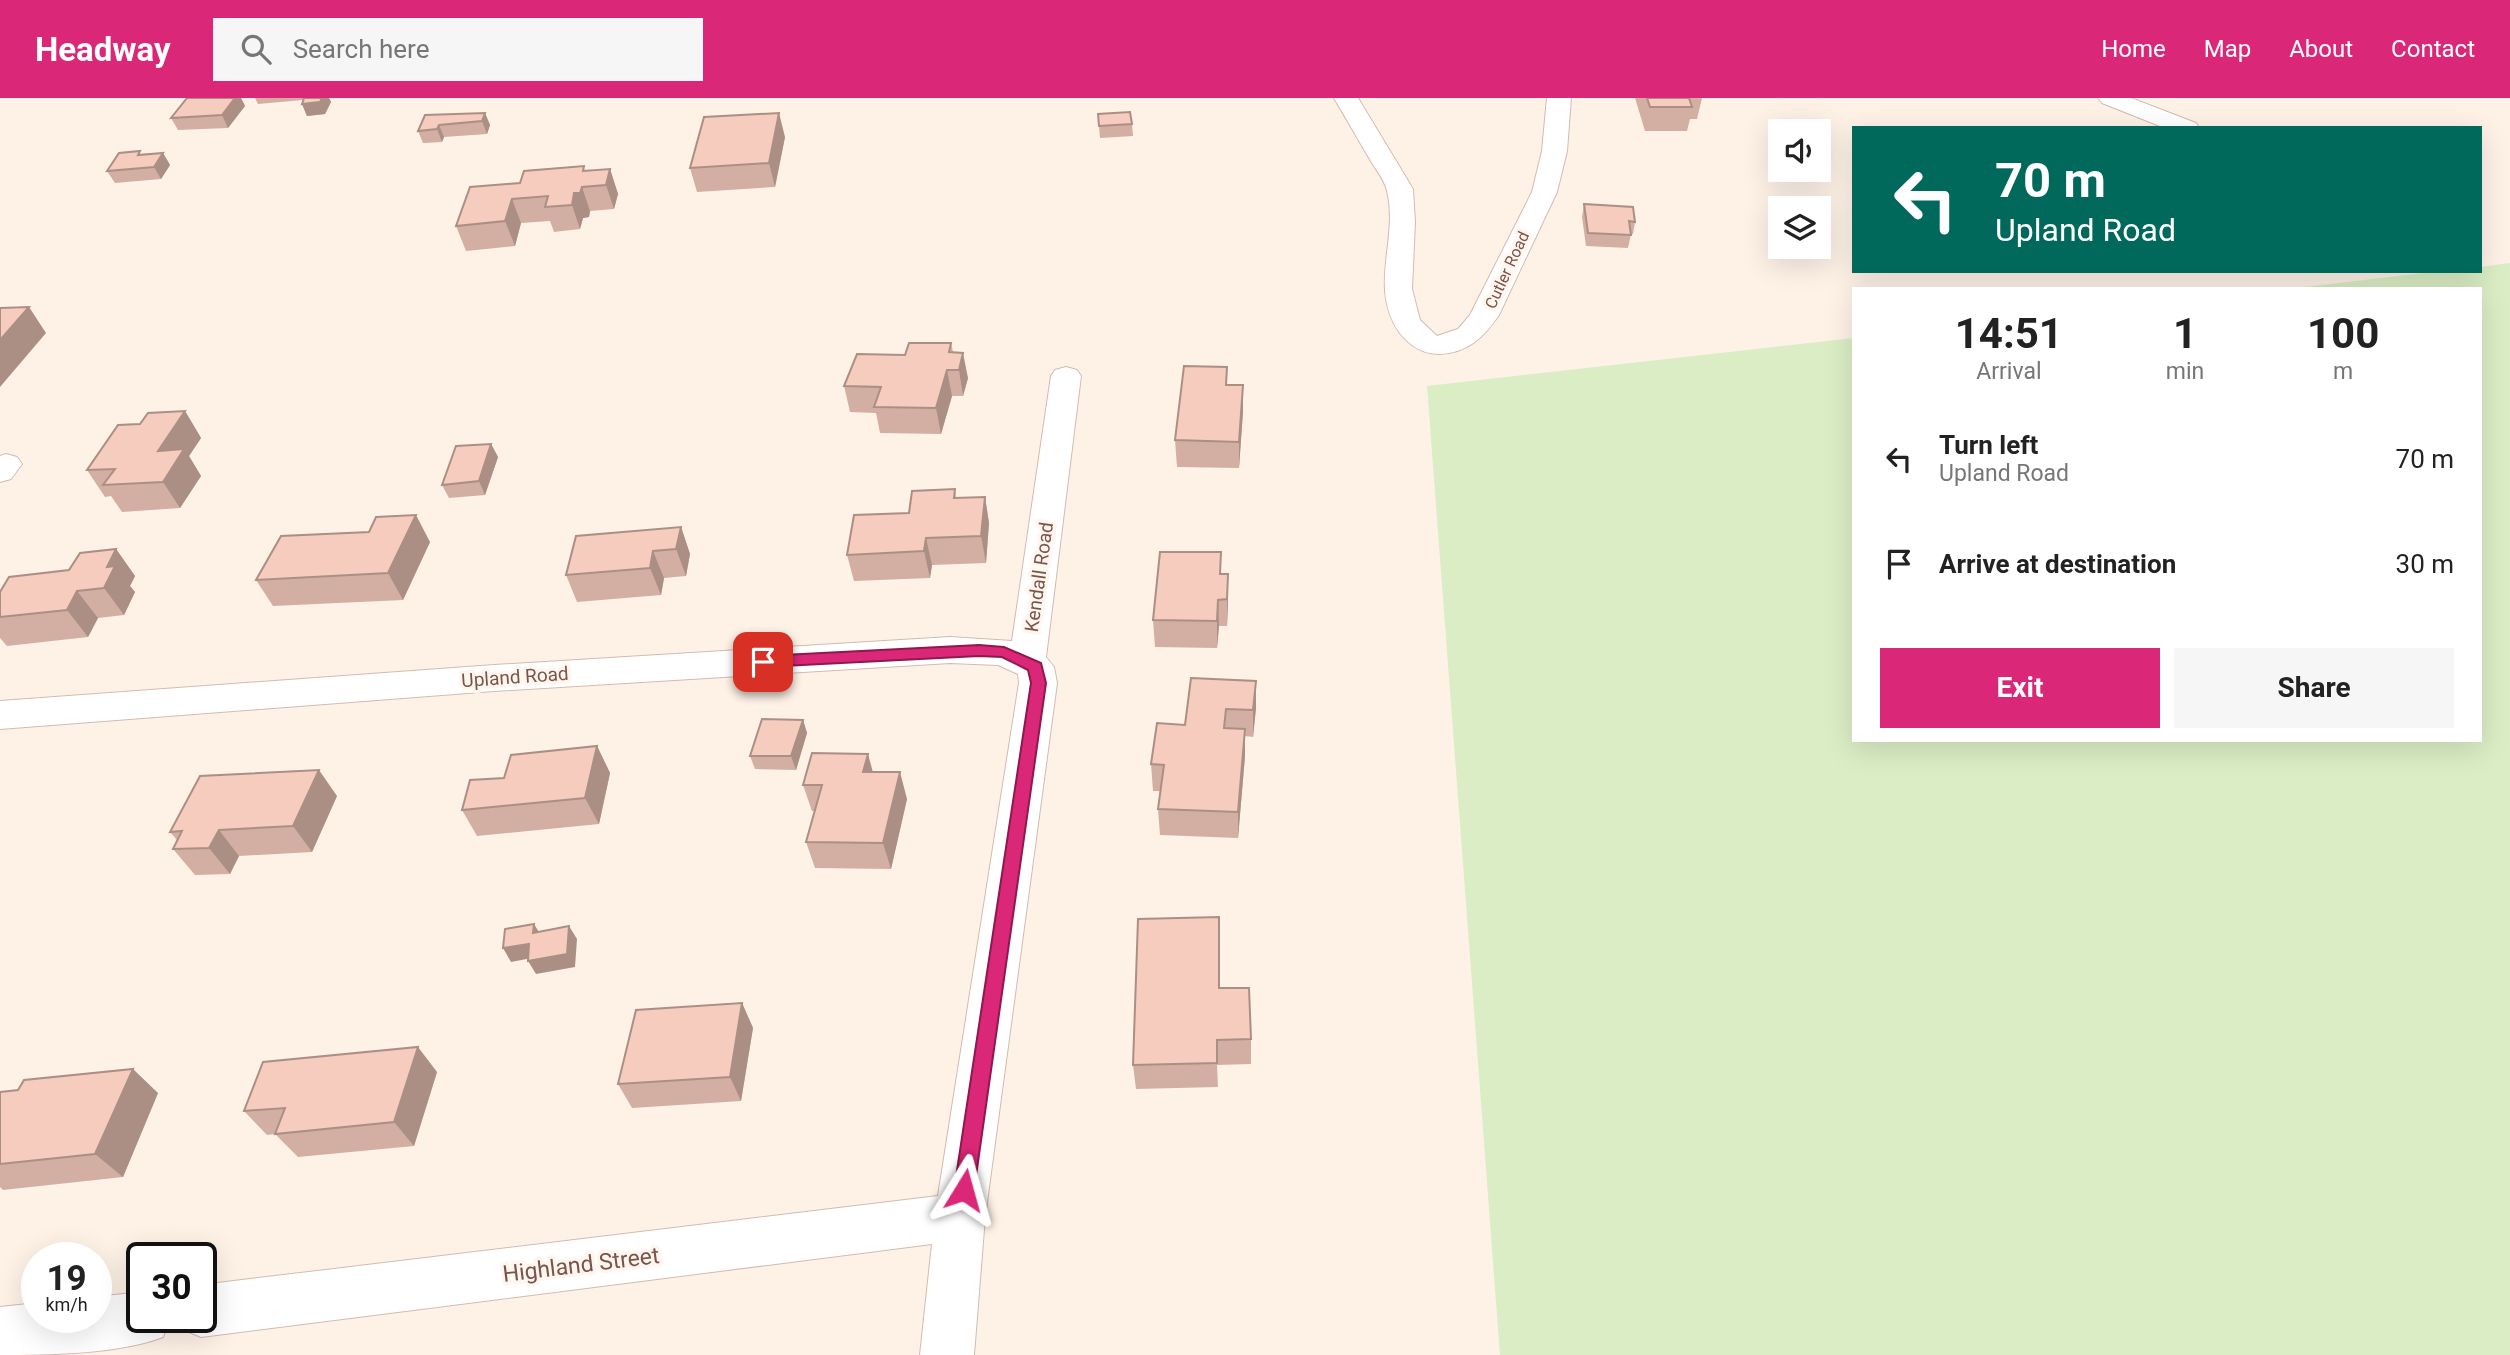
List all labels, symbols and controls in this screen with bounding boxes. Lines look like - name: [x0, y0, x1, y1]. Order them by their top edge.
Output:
- search box: [213, 18, 703, 81]
- text: Headway: [35, 30, 171, 69]
- icon: search: [237, 30, 275, 68]
- text: Search here: [293, 34, 429, 64]
- text: Home: [2101, 35, 2166, 63]
- text: Map: [2204, 35, 2251, 63]
- text: About: [2289, 35, 2353, 63]
- text: Contact: [2391, 35, 2475, 63]
- map controls: [1768, 119, 1831, 259]
- button: sound: [1768, 119, 1831, 182]
- text: 70 m: [1995, 152, 2106, 209]
- icon: left: [1880, 154, 1971, 245]
- button: layers: [1768, 196, 1831, 259]
- text: Upland Road: [1995, 211, 2176, 249]
- street label: Cutler Road: [1481, 228, 1533, 312]
- text: 14:51: [1955, 309, 2063, 358]
- text: 1: [2173, 309, 2197, 358]
- text: 100: [2307, 309, 2379, 358]
- text: Arrival: [1976, 358, 2042, 385]
- text: min: [2166, 358, 2204, 385]
- text: m: [2333, 358, 2353, 385]
- text: Turn left: [1939, 430, 2038, 460]
- icon: left: [1880, 440, 1918, 478]
- text: 70 m: [2396, 444, 2454, 474]
- text: Upland Road: [1939, 460, 2069, 487]
- street label: Kendall Road: [1020, 521, 1058, 633]
- icon: arrive: [1880, 545, 1918, 583]
- text: Arrive at destination: [1939, 549, 2176, 579]
- text: 30 m: [2396, 549, 2454, 579]
- pin: [733, 632, 793, 692]
- icon: arrive: [744, 643, 782, 681]
- button: Exit: [1880, 648, 2160, 728]
- button: Share: [2174, 648, 2454, 728]
- street label: Upland Road: [461, 662, 569, 692]
- position arrow: [927, 1153, 1001, 1227]
- speed limit sign: 30: [126, 1242, 217, 1333]
- street label: Highland Street: [501, 1242, 661, 1288]
- text: 19: [46, 1258, 87, 1299]
- text: km/h: [45, 1294, 88, 1315]

